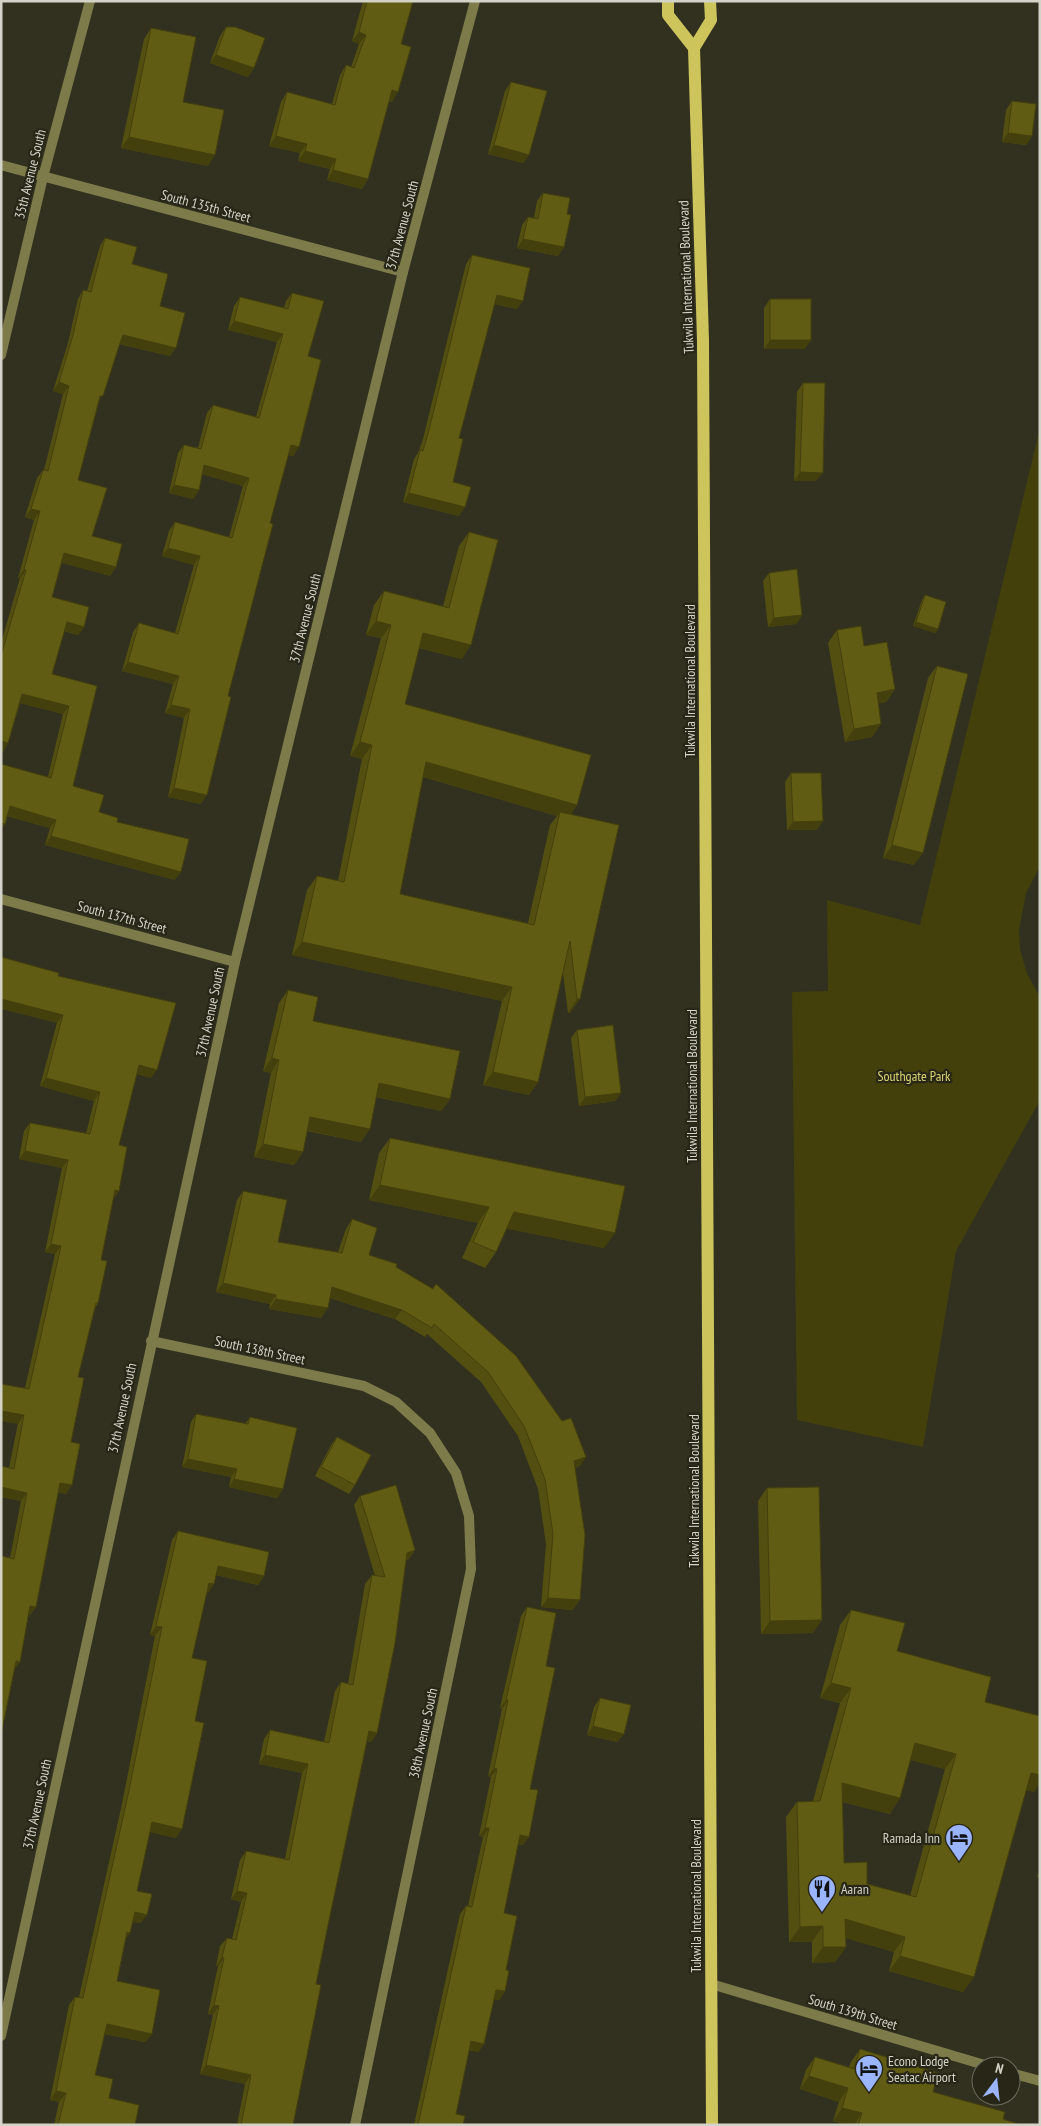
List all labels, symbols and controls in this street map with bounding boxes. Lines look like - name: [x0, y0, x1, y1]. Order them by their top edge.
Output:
- street label: 35th Avenue South: [10, 127, 50, 221]
- street label: 37th Avenue South: [381, 178, 423, 272]
- street label: South 135th Street: [159, 185, 253, 227]
- street label: Tukwila International Boulevard: [674, 200, 698, 354]
- street label: 37th Avenue South: [285, 571, 325, 665]
- street label: Tukwila International Boulevard: [681, 604, 699, 758]
- street label: South 137th Street: [75, 896, 169, 938]
- street label: 37th Avenue South: [192, 965, 228, 1059]
- street label: Tukwila International Boulevard: [683, 1009, 701, 1163]
- park label: Southgate Park: [877, 1067, 951, 1085]
- street label: South 138th Street: [213, 1332, 307, 1368]
- street label: 37th Avenue South: [104, 1361, 140, 1455]
- street label: Tukwila International Boulevard: [685, 1414, 703, 1568]
- street label: 38th Avenue South: [405, 1686, 441, 1780]
- street label: 37th Avenue South: [19, 1757, 55, 1851]
- street label: Tukwila International Boulevard: [687, 1819, 705, 1973]
- hotel icon: Ramada Inn: [944, 1823, 974, 1862]
- place label: Ramada Inn: [883, 1829, 940, 1847]
- restaurant icon: Aaran: [807, 1874, 837, 1913]
- place label: Aaran: [841, 1880, 869, 1898]
- street label: South 139th Street: [806, 1990, 900, 2034]
- place label: Econo Lodge Seatac Airport: [888, 2052, 956, 2086]
- hotel icon: Econo Lodge Seatac Airport: [854, 2054, 884, 2093]
- north arrow: [971, 2056, 1021, 2106]
- text: N: [993, 2059, 1005, 2078]

